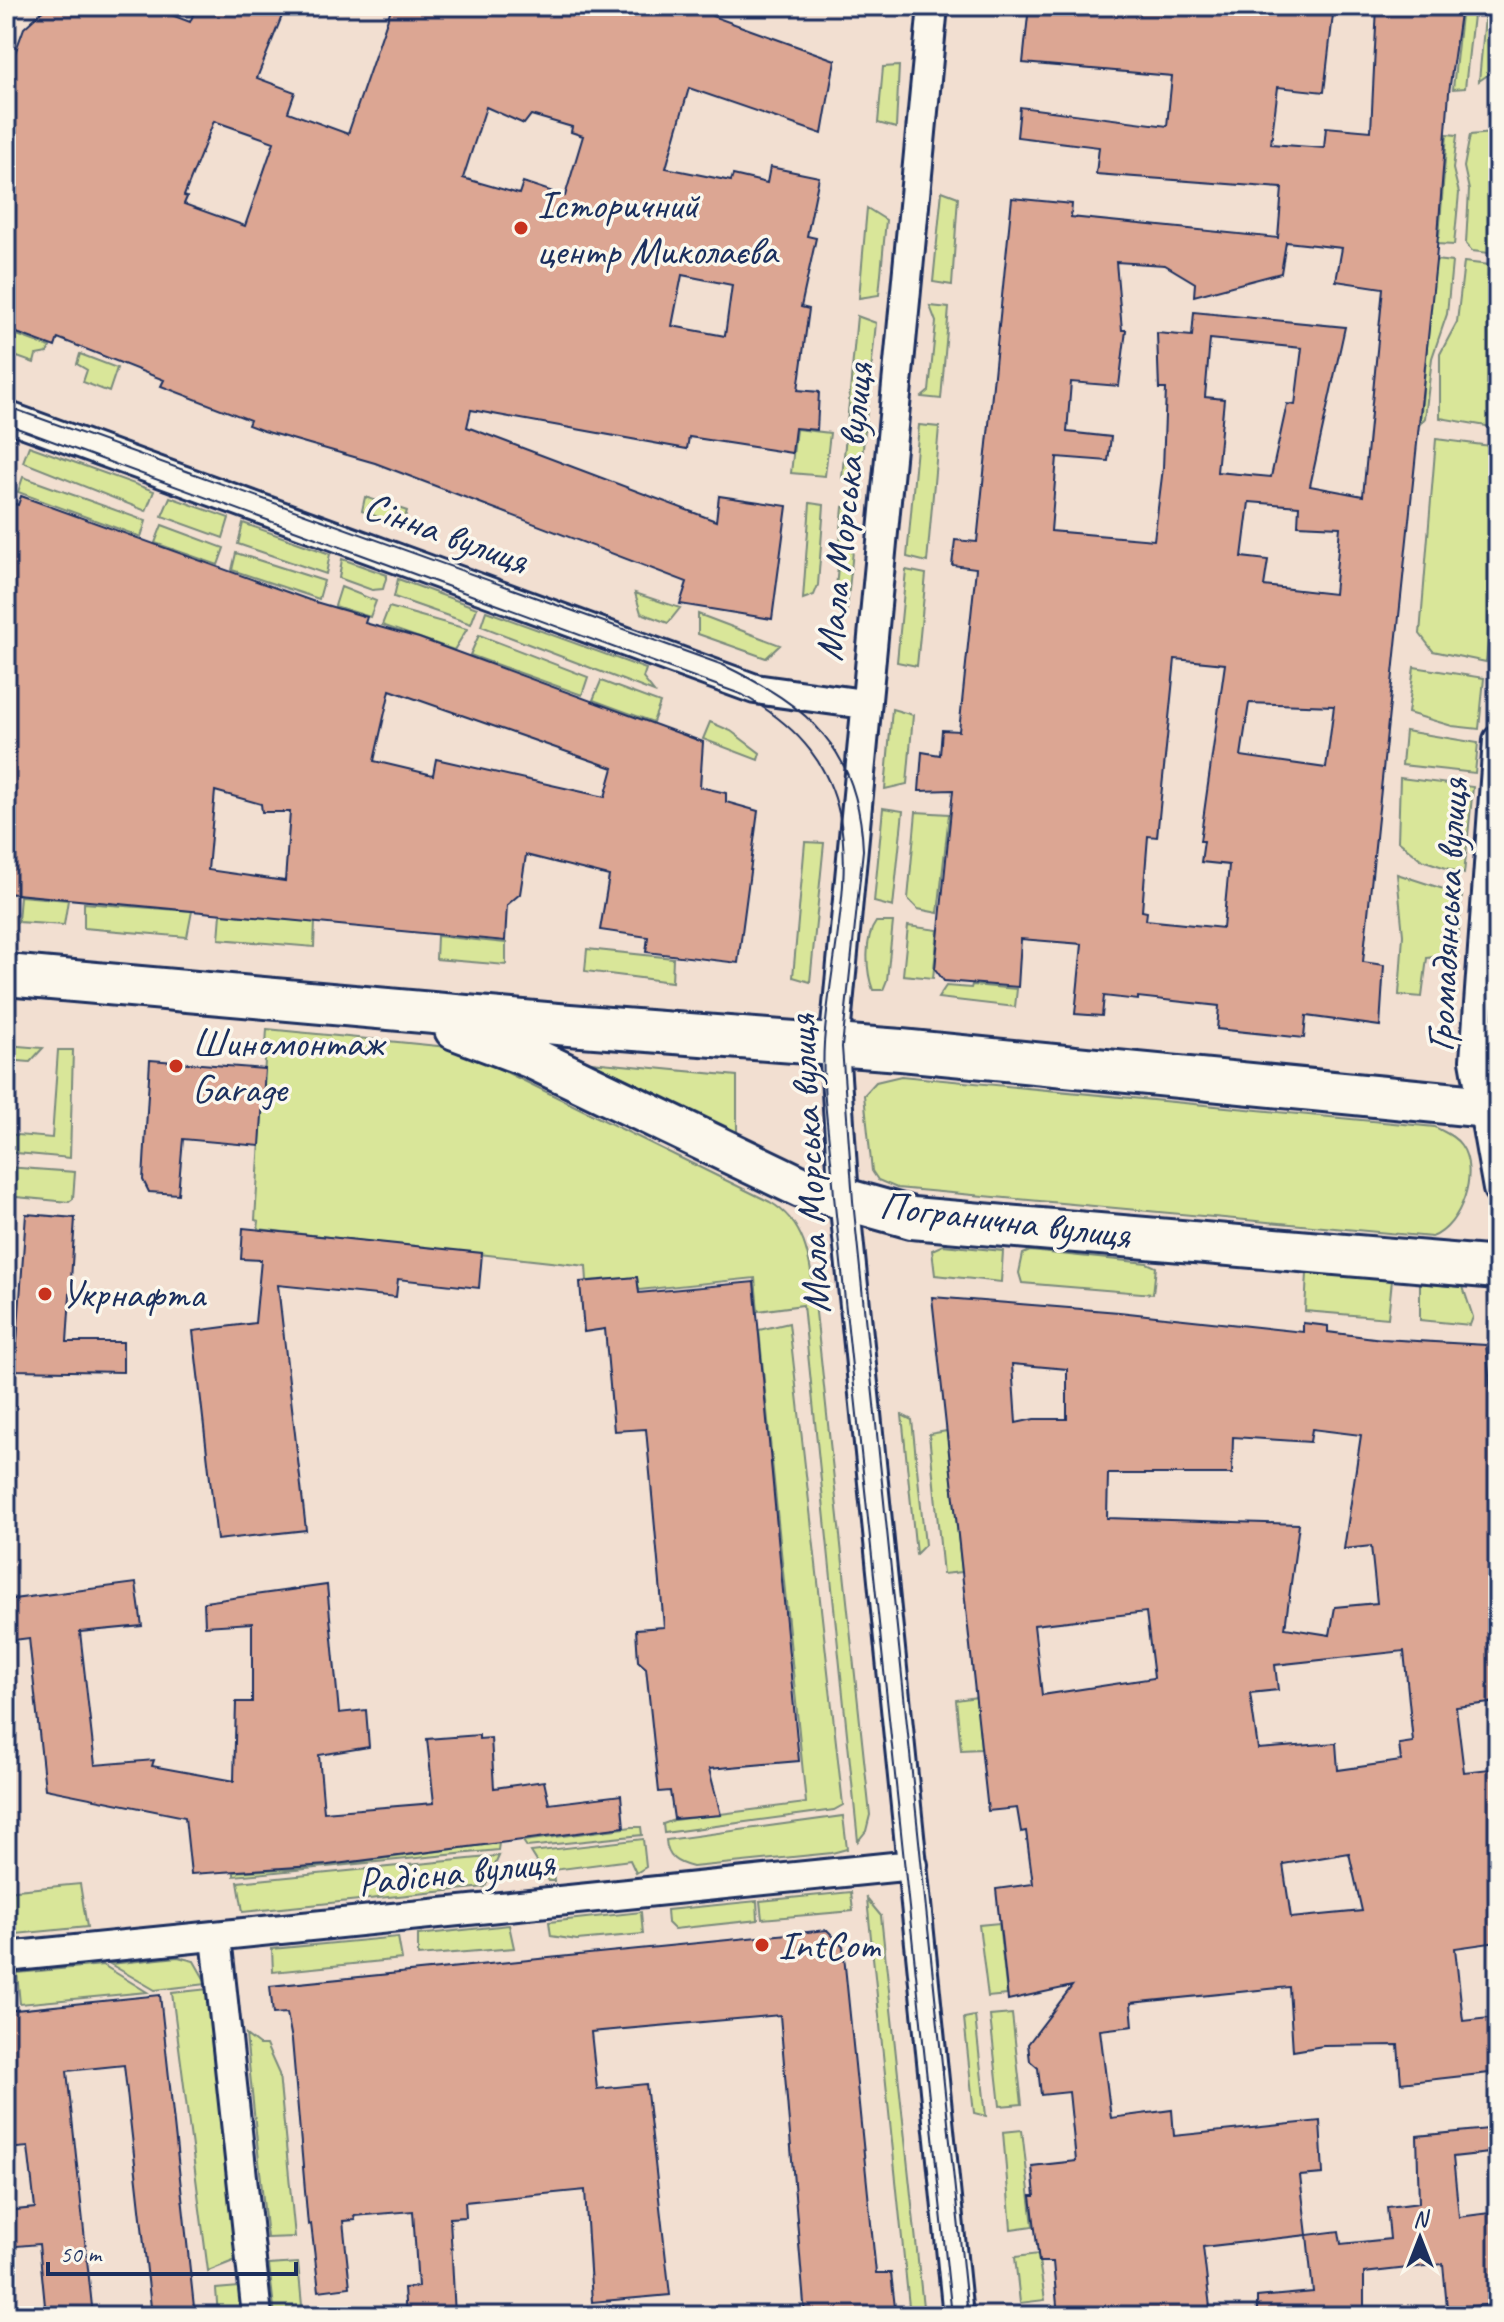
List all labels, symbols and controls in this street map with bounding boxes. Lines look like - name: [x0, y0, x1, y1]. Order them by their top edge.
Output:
- place label: Історичний центр Миколаєва: [537, 180, 780, 276]
- marker: Історичний центр Миколаєва: [512, 219, 530, 237]
- street label: Мала Морська вулиця: [804, 359, 885, 663]
- street label: Сінна вулиця: [357, 480, 536, 586]
- street label: Громадянська вулиця: [1415, 775, 1479, 1053]
- street label: Мала Морська вулиця: [776, 1012, 842, 1315]
- place label: Шиномонтаж Garage: [192, 1018, 387, 1114]
- marker: Шиномонтаж Garage: [167, 1057, 185, 1075]
- street label: Погранична вулиця: [877, 1180, 1134, 1260]
- place label: Укрнафта: [61, 1269, 208, 1319]
- marker: Укрнафта: [36, 1285, 54, 1303]
- street label: Радісна вулиця: [355, 1837, 558, 1907]
- place label: IntCom: [778, 1920, 882, 1970]
- marker: IntCom: [753, 1936, 771, 1954]
- north arrow: [1380, 2198, 1460, 2278]
- text: N: [1413, 2205, 1430, 2233]
- scale bar: [48, 2226, 296, 2276]
- text: 50 m: [60, 2239, 103, 2269]

